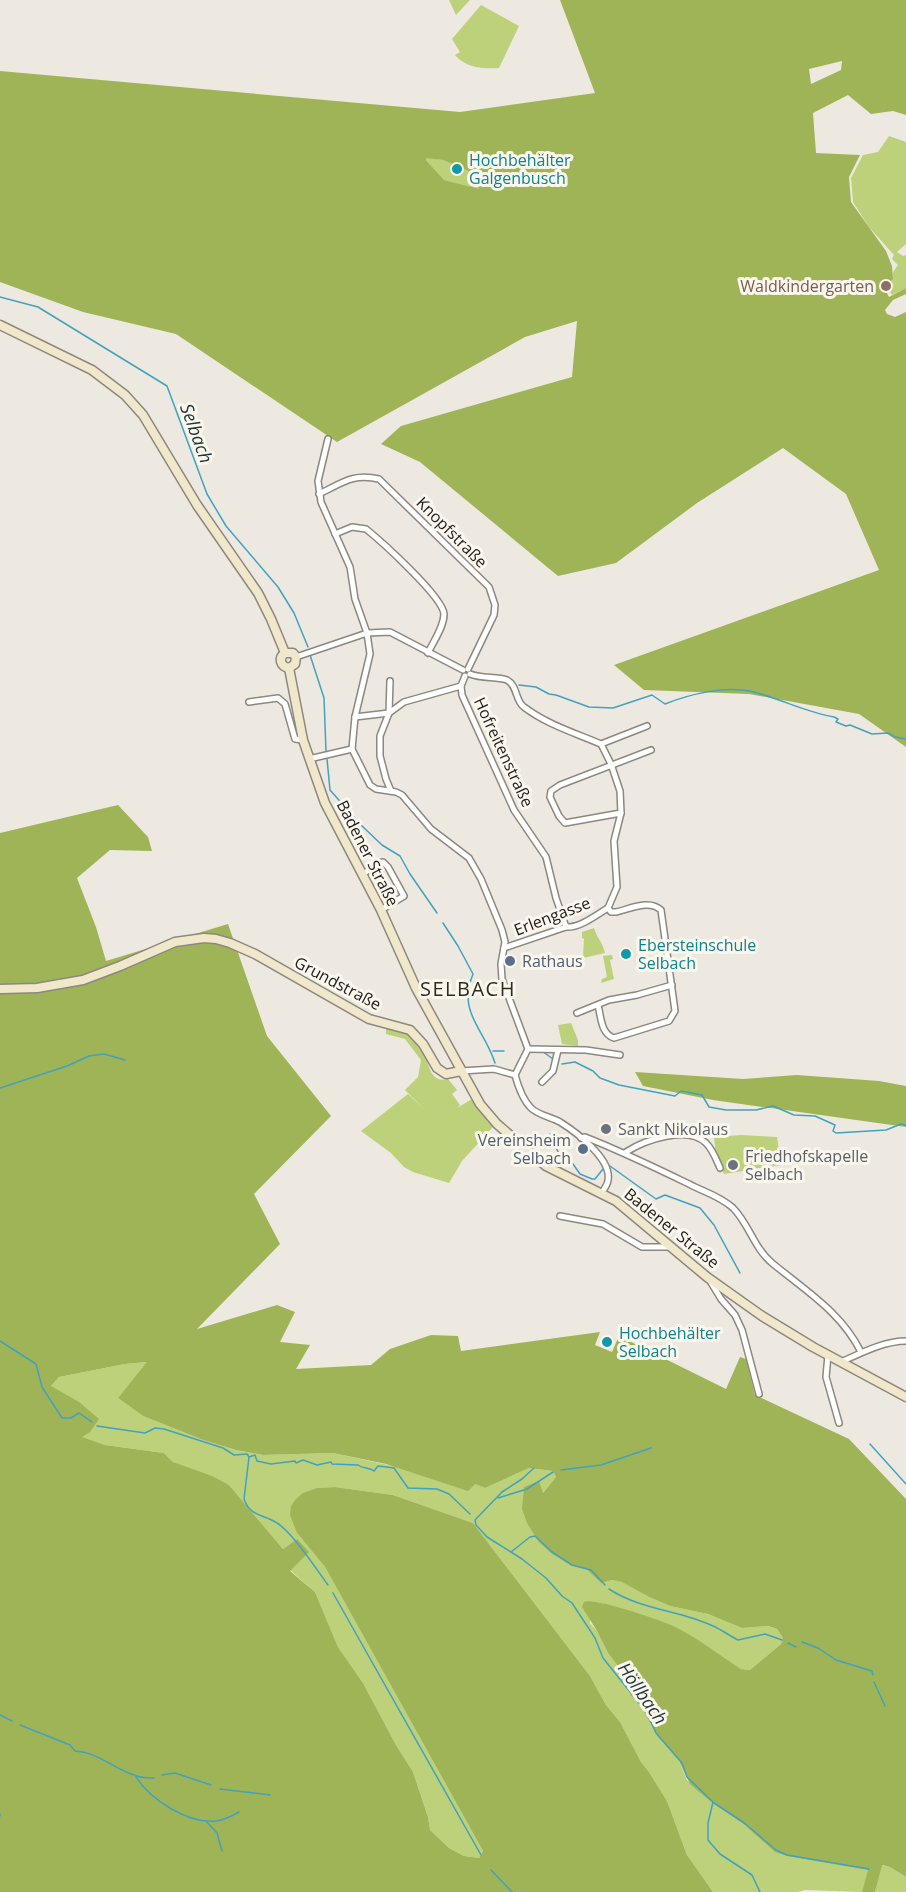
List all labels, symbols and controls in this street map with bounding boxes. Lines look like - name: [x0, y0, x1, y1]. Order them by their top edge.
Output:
- place label: Hochbehälter Galgenbusch: [469, 149, 571, 189]
- marker: Hochbehälter Galgenbusch: [450, 162, 464, 176]
- place label: Waldkindergarten: [740, 275, 874, 297]
- marker: Waldkindergarten: [879, 279, 893, 293]
- water label: Selbach: [175, 400, 219, 466]
- street label: Knopfstraße: [412, 492, 492, 572]
- street label: Hofreitenstraße: [469, 694, 539, 810]
- street label: Badener Straße: [332, 796, 404, 910]
- street label: Erlengasse: [511, 891, 593, 941]
- place label: Ebersteinschule Selbach: [638, 934, 756, 974]
- marker: Ebersteinschule Selbach: [619, 947, 633, 961]
- place label: Rathaus: [522, 950, 583, 972]
- street label: Grundstraße: [291, 951, 385, 1015]
- marker: Rathaus: [503, 954, 517, 968]
- district label: SELBACH: [420, 975, 516, 1002]
- place label: Sankt Nikolaus: [618, 1118, 728, 1140]
- marker: Sankt Nikolaus: [599, 1122, 613, 1136]
- place label: Vereinsheim Selbach: [478, 1129, 571, 1169]
- marker: Vereinsheim Selbach: [576, 1142, 590, 1156]
- place label: Friedhofskapelle Selbach: [745, 1145, 868, 1185]
- marker: Friedhofskapelle Selbach: [726, 1158, 740, 1172]
- street label: Badener Straße: [620, 1183, 724, 1273]
- place label: Hochbehälter Selbach: [619, 1322, 721, 1362]
- marker: Hochbehälter Selbach: [600, 1335, 614, 1349]
- water label: Höllbach: [613, 1657, 673, 1729]

